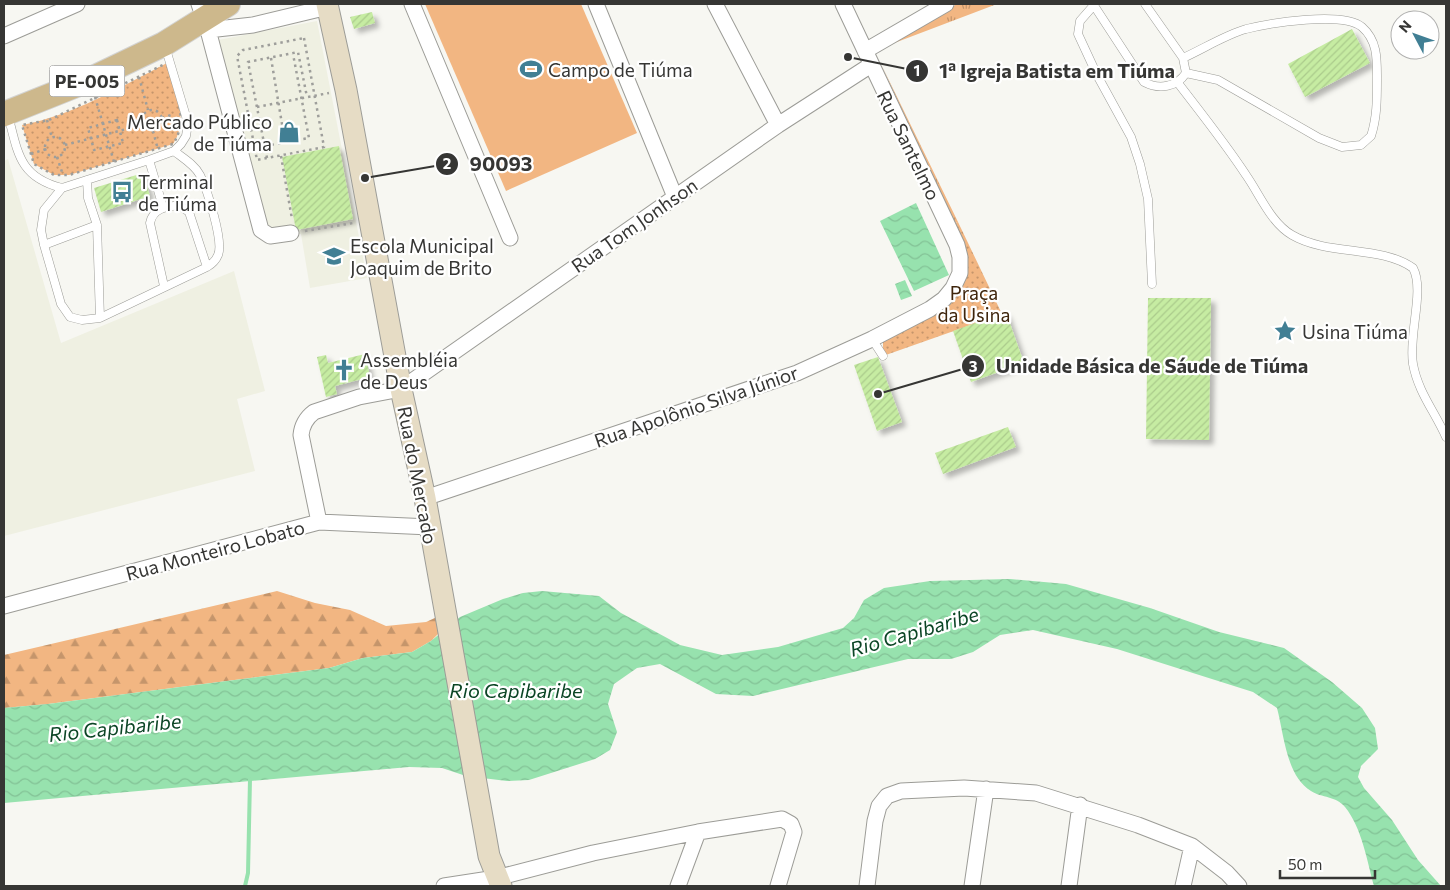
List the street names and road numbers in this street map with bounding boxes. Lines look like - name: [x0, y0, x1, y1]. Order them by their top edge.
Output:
- road number: PE-005: [49, 66, 124, 96]
- street label: Rua Santelmo: [873, 86, 945, 204]
- street label: Rua Tom Jonhson: [567, 173, 701, 277]
- street label: Rua Apolônio Silva Júnior: [591, 360, 801, 452]
- street label: Rua do Mercado: [393, 404, 443, 546]
- street label: Rua Monteiro Lobato: [123, 515, 307, 585]

